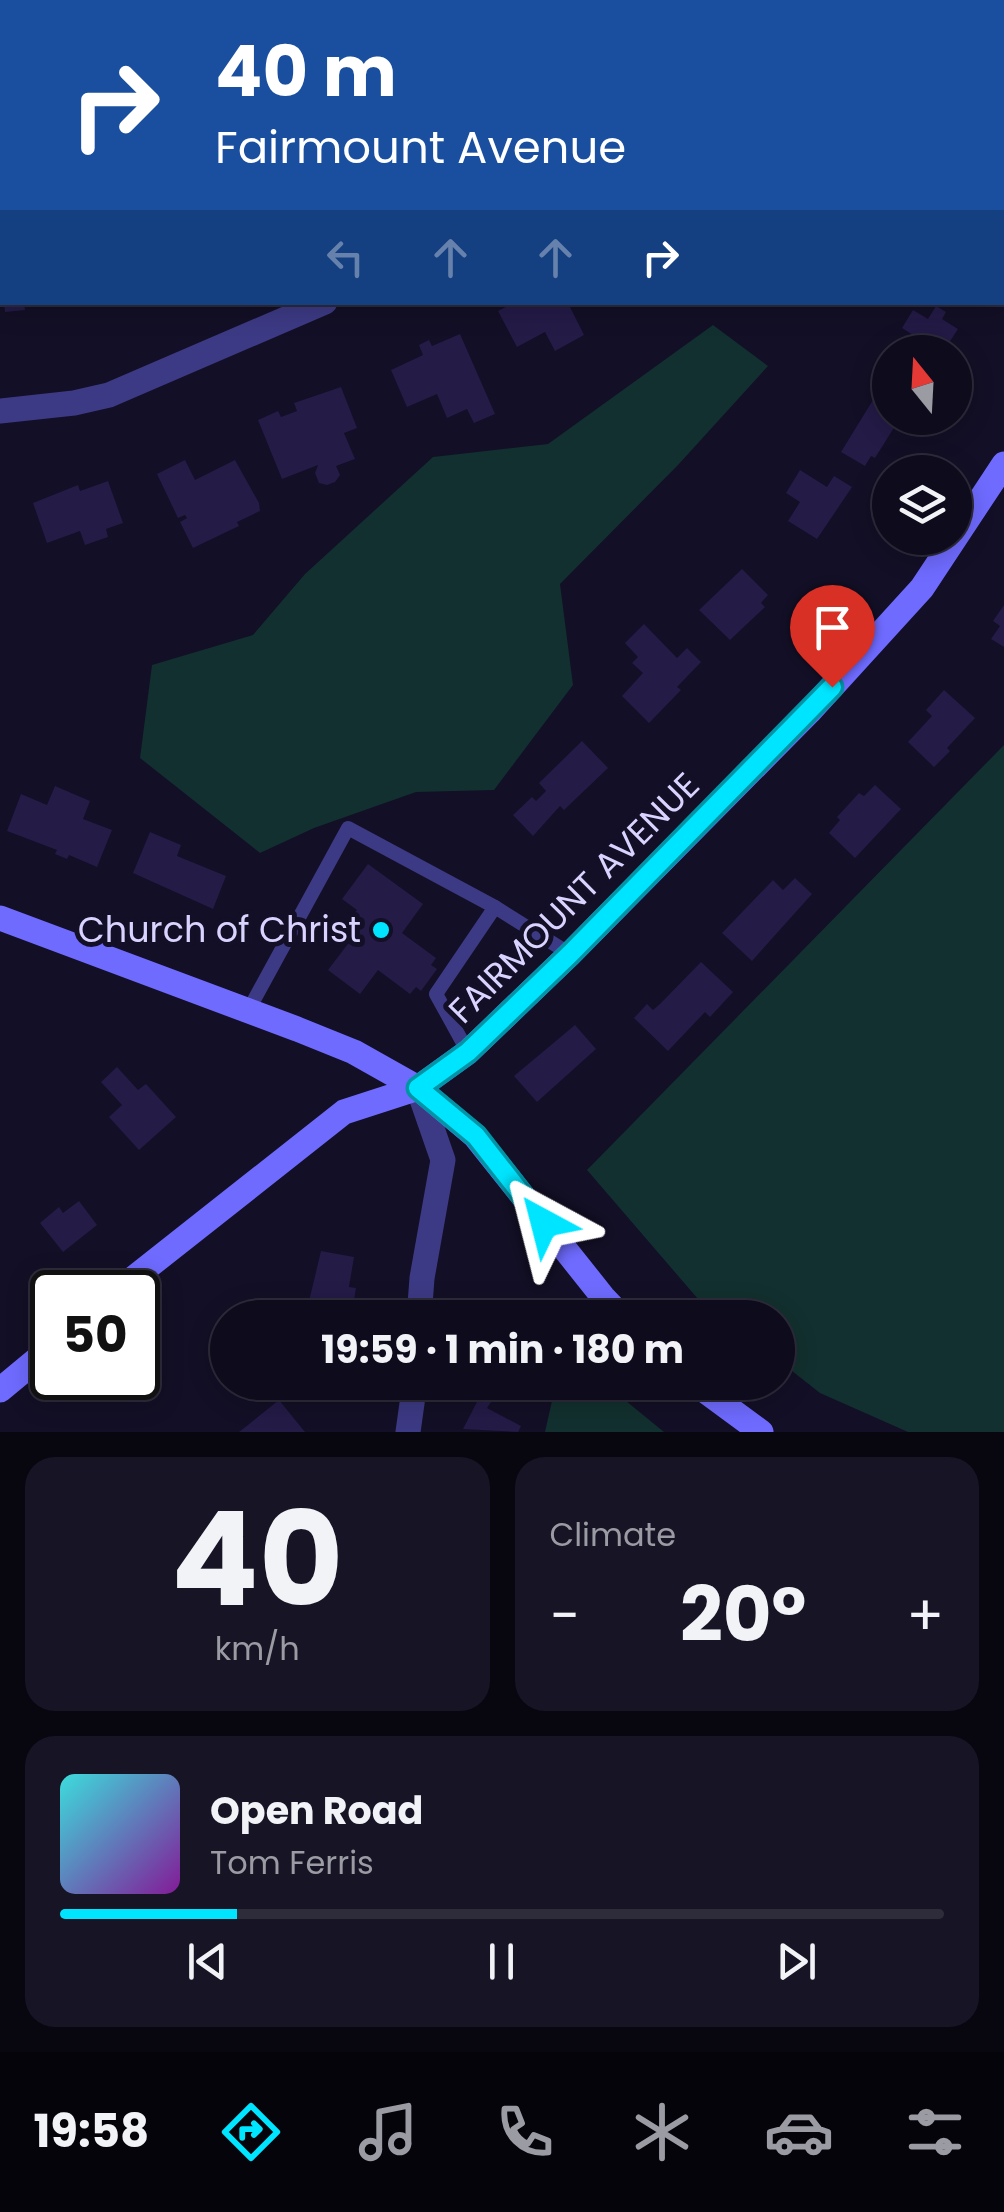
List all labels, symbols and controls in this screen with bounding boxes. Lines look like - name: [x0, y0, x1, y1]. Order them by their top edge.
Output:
- text: 40 m: [215, 22, 397, 121]
- icon: right: [50, 40, 180, 170]
- text: Fairmount Avenue: [215, 116, 626, 179]
- icon: left: [318, 230, 373, 285]
- icon: ahead: [423, 230, 478, 285]
- icon: ahead: [528, 230, 583, 285]
- icon: right: [633, 230, 688, 285]
- north arrow: [872, 335, 972, 435]
- map controls: [872, 335, 972, 555]
- button: layers: [872, 455, 972, 555]
- pin: [790, 585, 875, 688]
- icon: arrive: [805, 600, 860, 655]
- street label: FAIRMOUNT AVENUE: [437, 761, 710, 1034]
- place label: Church of Christ: [78, 905, 361, 954]
- marker: Church of Christ: [370, 919, 392, 941]
- position arrow: [492, 1171, 596, 1275]
- speed limit sign: 50: [30, 1270, 160, 1400]
- text: 19:59 · 1 min · 180 m: [321, 1323, 684, 1376]
- text: 40: [171, 1468, 344, 1651]
- text: Climate: [550, 1512, 676, 1557]
- text: 20°: [680, 1562, 806, 1667]
- text: −: [550, 1577, 580, 1654]
- text: +: [906, 1577, 944, 1654]
- text: km/h: [215, 1626, 300, 1671]
- text: Open Road: [210, 1784, 423, 1837]
- text: Tom Ferris: [210, 1840, 374, 1885]
- icon: previous: [180, 1934, 235, 1989]
- icon: pause: [474, 1934, 529, 1989]
- icon: next: [769, 1934, 824, 1989]
- icon: directions: [216, 2097, 286, 2167]
- icon: music: [353, 2097, 423, 2167]
- icon: phone: [490, 2097, 560, 2167]
- icon: climate: [627, 2097, 697, 2167]
- icon: car: [764, 2097, 834, 2167]
- icon: filters: [900, 2097, 970, 2167]
- text: 19:58: [33, 2100, 149, 2163]

